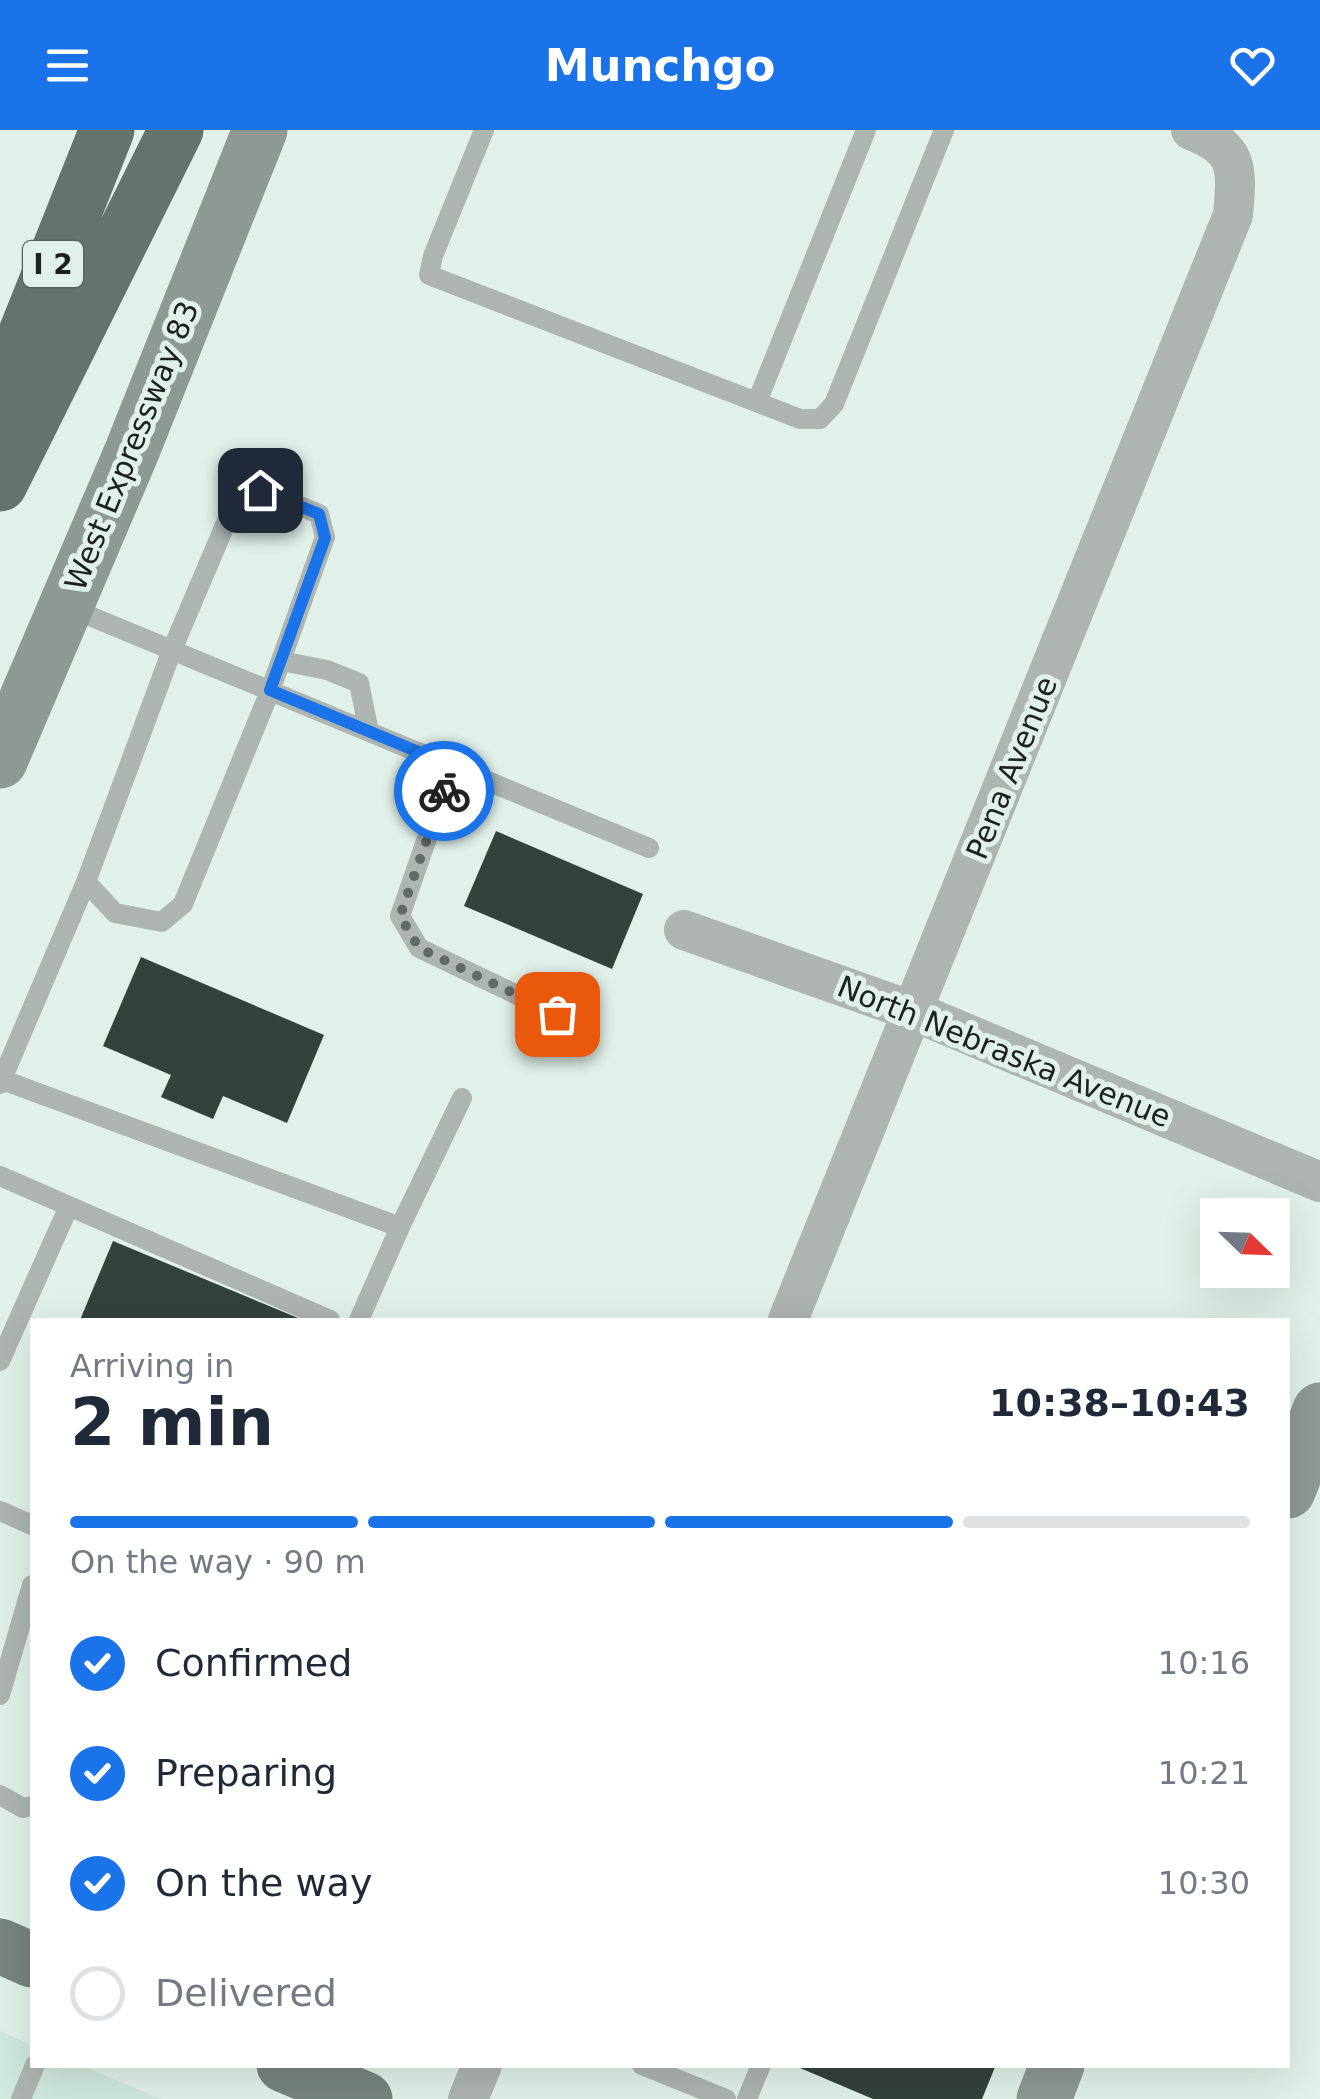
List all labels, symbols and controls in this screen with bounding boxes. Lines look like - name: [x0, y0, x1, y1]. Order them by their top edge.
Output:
- icon: menu: [40, 38, 95, 93]
- icon: heart: [1225, 38, 1280, 93]
- text: Munchgo: [545, 39, 775, 92]
- road number: I 2: [23, 241, 83, 287]
- street label: West Expressway 83: [57, 296, 206, 596]
- pin: [218, 448, 303, 533]
- icon: home: [233, 463, 288, 518]
- street label: Pena Avenue: [959, 671, 1064, 864]
- courier: [394, 741, 494, 841]
- icon: bike: [417, 764, 472, 819]
- street label: North Nebraska Avenue: [833, 969, 1176, 1134]
- pin: [515, 972, 600, 1057]
- icon: bag: [530, 987, 585, 1042]
- north arrow: [1200, 1198, 1290, 1288]
- map controls: [1200, 1198, 1290, 1288]
- text: Arriving in: [70, 1347, 234, 1385]
- text: 10:38–10:43: [989, 1381, 1250, 1425]
- text: 2 min: [70, 1385, 274, 1460]
- text: On the way · 90 m: [70, 1543, 366, 1581]
- icon: check: [70, 1636, 125, 1691]
- text: Confirmed: [155, 1641, 352, 1685]
- text: 10:16: [1158, 1644, 1250, 1682]
- icon: check: [70, 1746, 125, 1801]
- text: Preparing: [155, 1751, 337, 1795]
- text: 10:21: [1158, 1754, 1250, 1792]
- icon: check: [70, 1856, 125, 1911]
- text: On the way: [155, 1861, 372, 1905]
- text: 10:30: [1158, 1864, 1250, 1902]
- text: Delivered: [155, 1971, 337, 2015]

